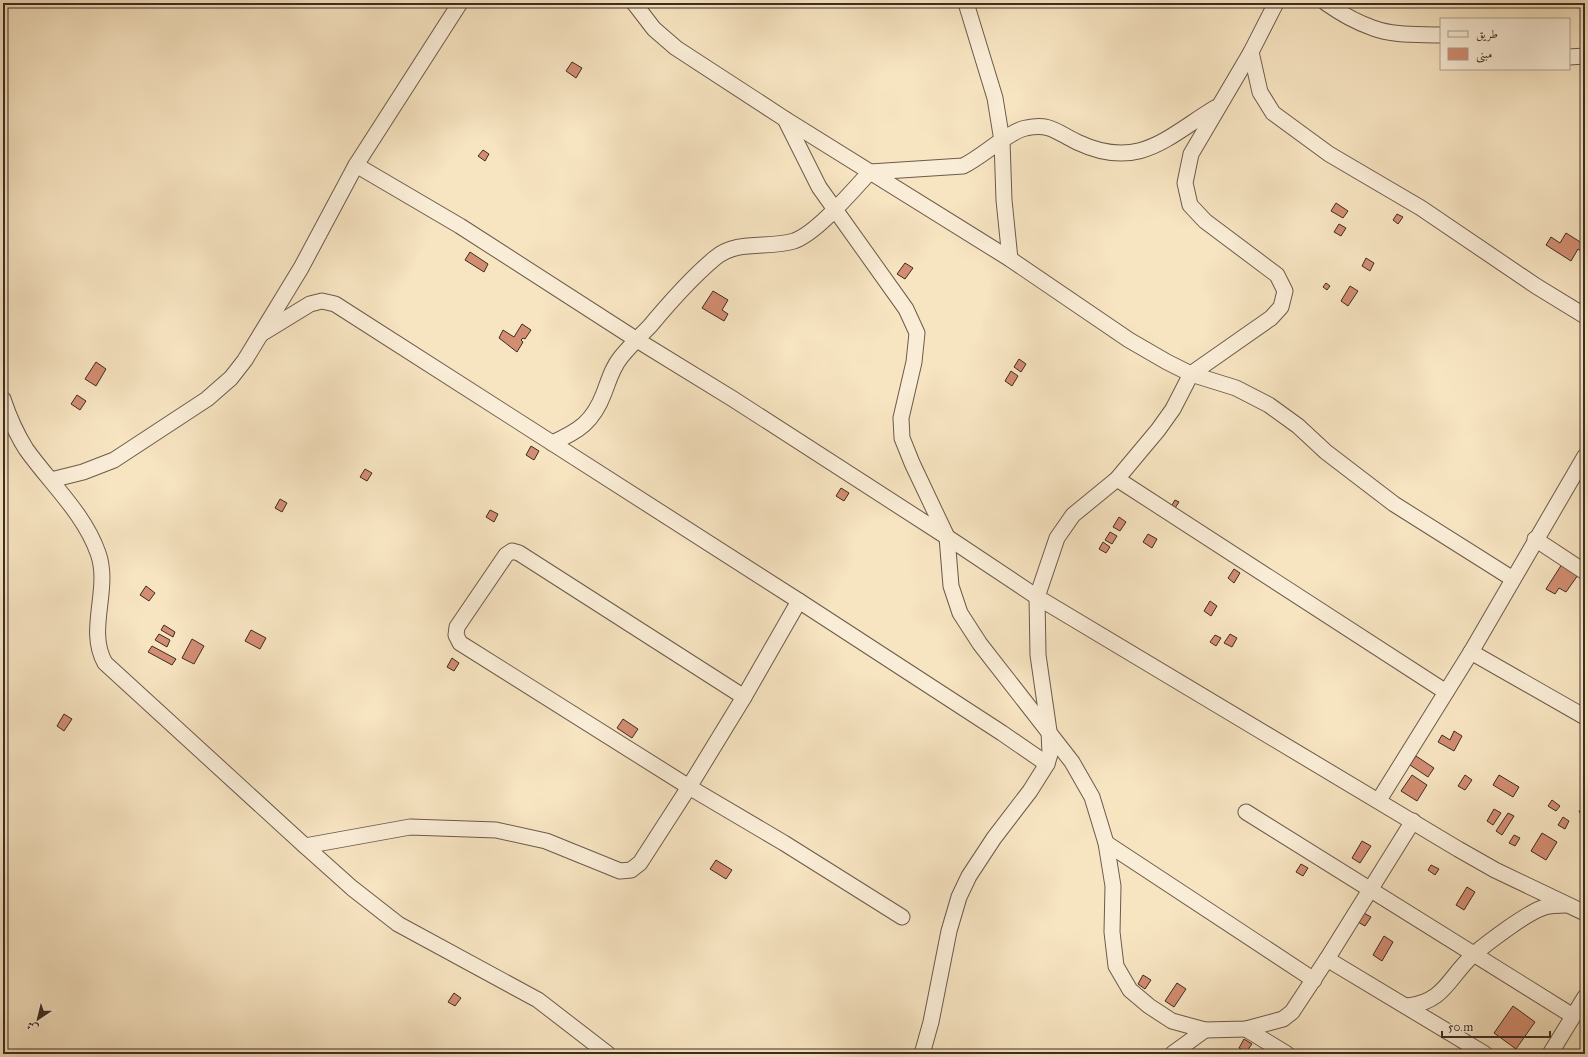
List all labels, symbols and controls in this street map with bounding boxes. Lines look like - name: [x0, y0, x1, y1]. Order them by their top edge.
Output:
- legend: [1440, 18, 1570, 70]
- text: طريق: [1476, 27, 1498, 42]
- text: مبنى: [1476, 47, 1492, 63]
- north arrow: [18, 999, 58, 1039]
- scale bar: [1442, 1013, 1550, 1039]
- text: ش: [24, 1018, 41, 1035]
- text: 50 m: [1448, 1020, 1473, 1034]

